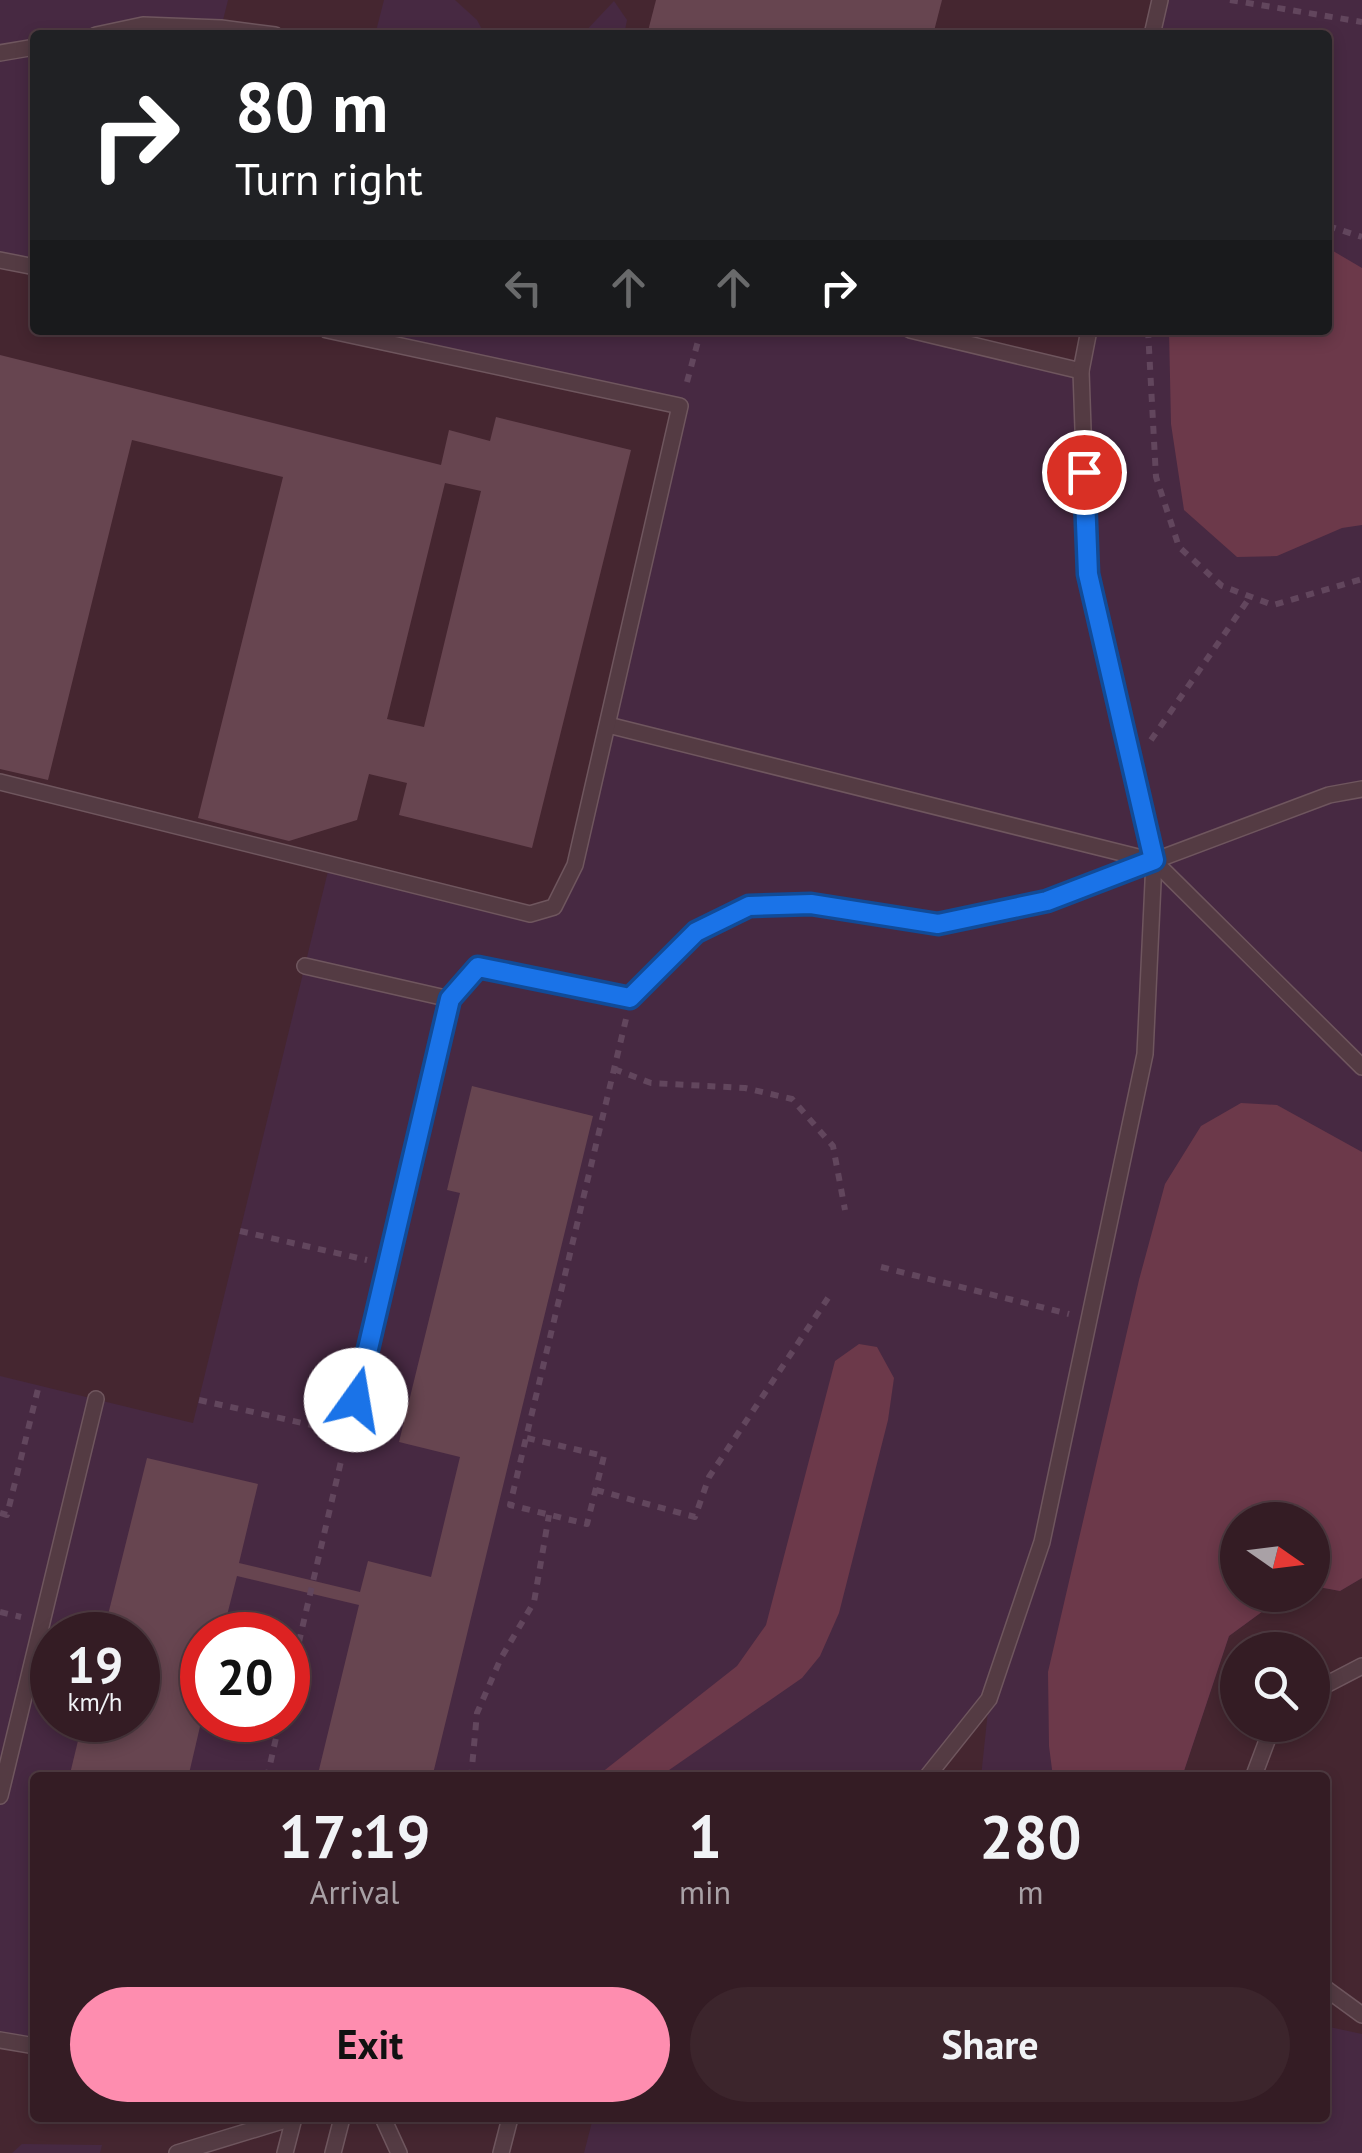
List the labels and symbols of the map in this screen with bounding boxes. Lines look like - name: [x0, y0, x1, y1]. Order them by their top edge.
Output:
- pin: [1042, 430, 1127, 515]
- position arrow: [304, 1348, 408, 1452]
- north arrow: [1220, 1502, 1330, 1612]
- speed limit sign: 20: [180, 1612, 310, 1742]

